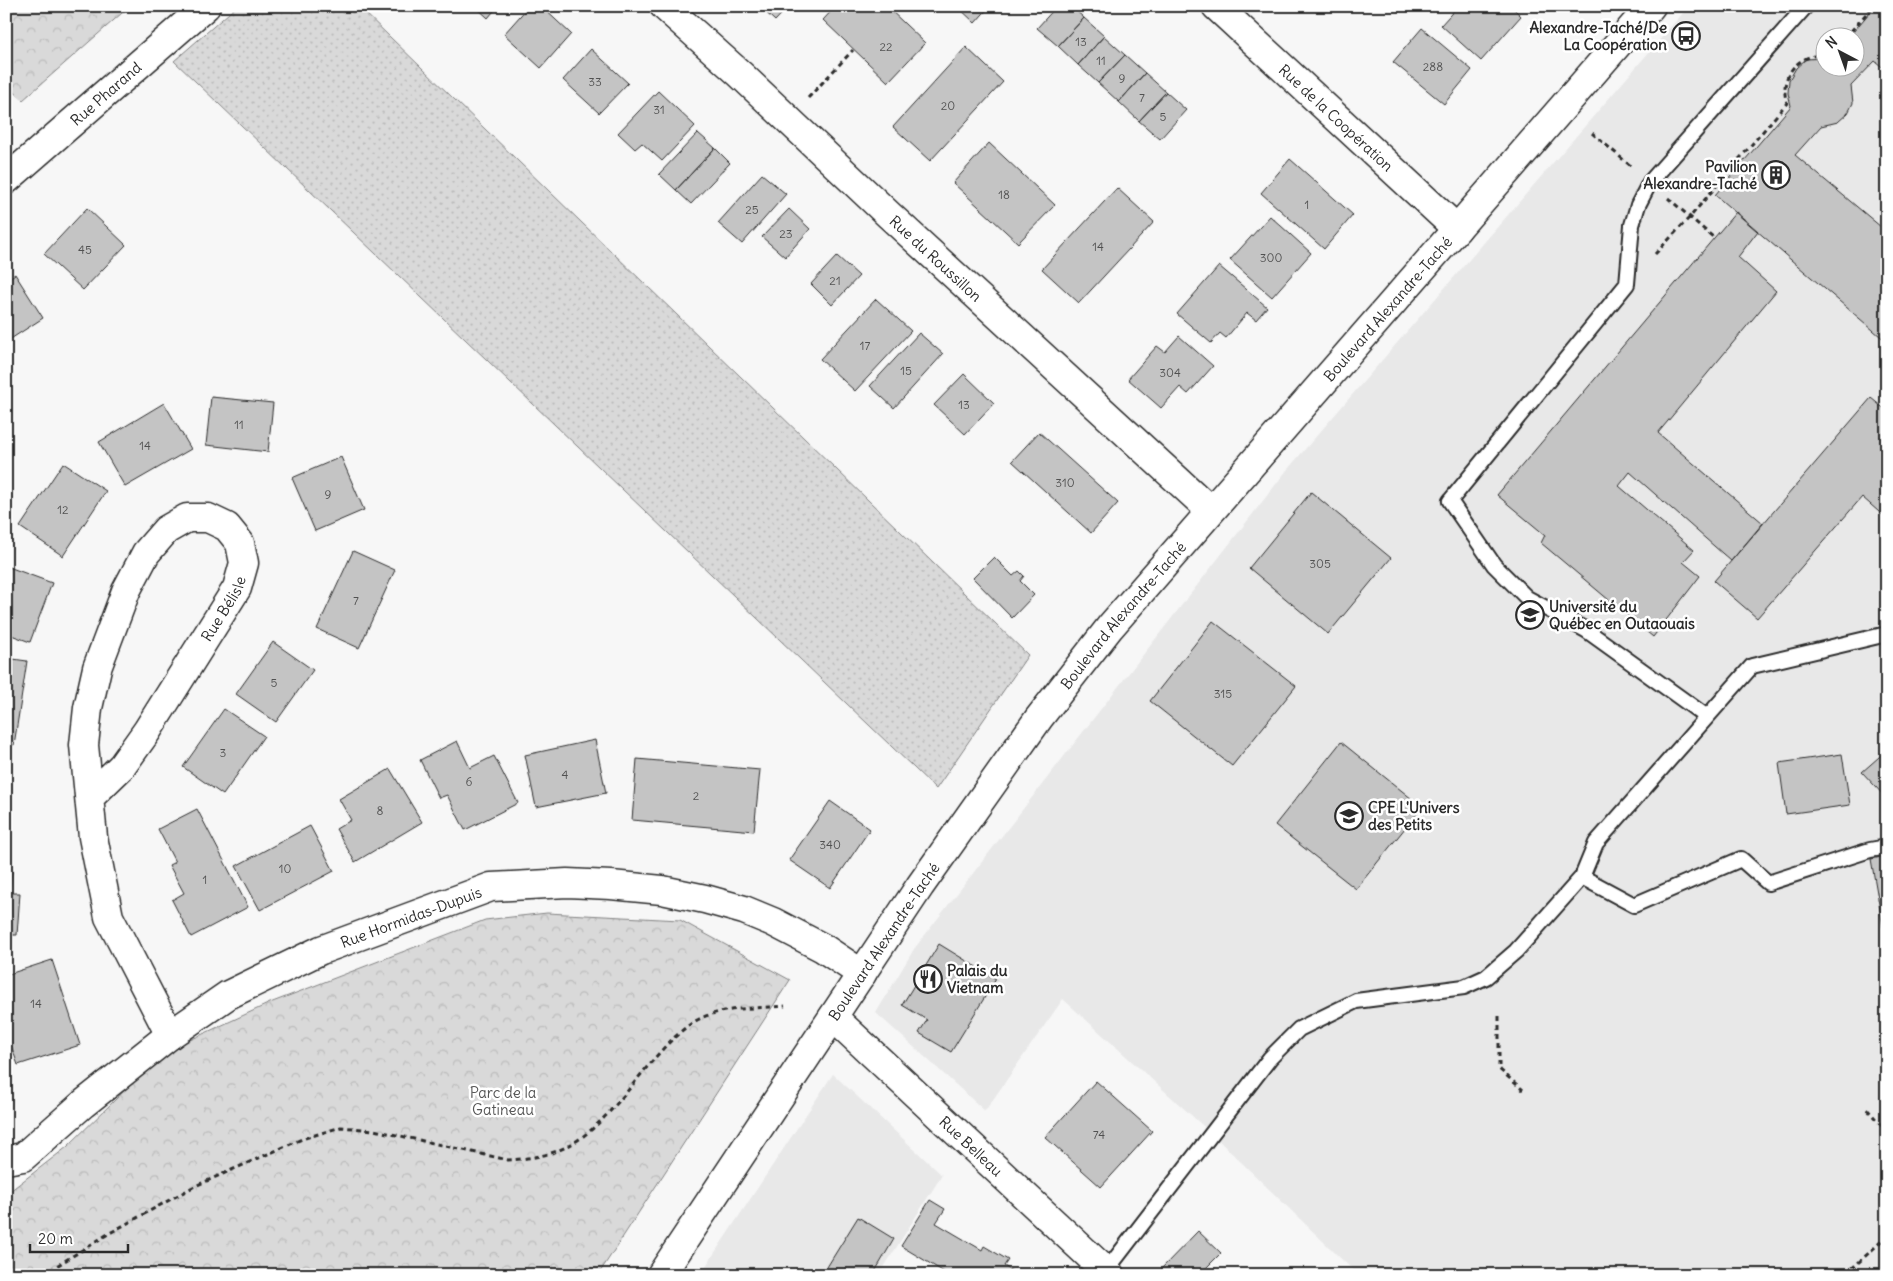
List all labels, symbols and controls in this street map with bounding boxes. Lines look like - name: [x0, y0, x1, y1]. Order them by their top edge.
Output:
- place label: Alexandre-Taché/De La Coopération: [1529, 18, 1667, 55]
- bus stop icon: Alexandre-Taché/De La Coopération: [1671, 21, 1701, 51]
- north arrow: [1816, 28, 1866, 78]
- text: N: [1822, 32, 1841, 52]
- house number: 13: [1075, 34, 1087, 49]
- house number: 22: [879, 39, 893, 54]
- house number: 11: [1096, 53, 1106, 68]
- street label: Rue Pharand: [66, 57, 145, 129]
- house number: 288: [1423, 59, 1443, 74]
- street label: Rue de la Coopération: [1275, 60, 1398, 175]
- house number: 9: [1119, 71, 1126, 86]
- house number: 33: [588, 74, 602, 89]
- house number: 7: [1139, 90, 1145, 105]
- house number: 20: [941, 98, 955, 113]
- house number: 31: [653, 102, 665, 117]
- house number: 5: [1160, 109, 1167, 124]
- place label: Pavilion Alexandre-Taché: [1644, 157, 1757, 193]
- building icon: Pavilion Alexandre-Taché: [1761, 160, 1791, 190]
- house number: 18: [998, 187, 1010, 202]
- house number: 1: [1305, 197, 1309, 212]
- house number: 25: [745, 202, 759, 217]
- street label: Rue du Roussillon: [886, 211, 986, 306]
- house number: 23: [779, 226, 793, 241]
- street label: Boulevard Alexandre-Taché: [1319, 232, 1456, 385]
- house number: 14: [1092, 239, 1104, 254]
- house number: 45: [78, 242, 92, 257]
- house number: 300: [1260, 250, 1282, 265]
- house number: 21: [829, 273, 841, 288]
- house number: 17: [860, 338, 870, 353]
- house number: 15: [900, 363, 912, 378]
- house number: 304: [1159, 365, 1181, 380]
- house number: 13: [958, 397, 970, 412]
- house number: 11: [234, 417, 244, 432]
- house number: 14: [139, 438, 151, 453]
- house number: 310: [1055, 475, 1075, 490]
- house number: 9: [325, 487, 332, 502]
- house number: 12: [57, 502, 69, 517]
- street label: Boulevard Alexandre-Taché: [1056, 537, 1190, 693]
- house number: 305: [1309, 556, 1331, 571]
- street label: Rue Bélisle: [197, 574, 249, 645]
- house number: 7: [353, 593, 359, 608]
- place label: Université du Québec en Outaouais: [1549, 597, 1695, 633]
- school or university icon: Université du Québec en Outaouais: [1515, 600, 1545, 630]
- house number: 5: [271, 675, 278, 690]
- house number: 315: [1214, 686, 1232, 701]
- house number: 3: [220, 745, 227, 760]
- house number: 4: [562, 767, 569, 782]
- house number: 6: [466, 774, 473, 789]
- house number: 2: [693, 788, 700, 803]
- place label: CPE L'Univers des Petits: [1368, 798, 1460, 834]
- school or university icon: CPE L'Univers des Petits: [1334, 801, 1364, 831]
- house number: 8: [377, 803, 384, 818]
- house number: 340: [819, 837, 841, 852]
- street label: Boulevard Alexandre-Taché: [824, 859, 943, 1024]
- house number: 10: [279, 861, 291, 876]
- house number: 1: [203, 872, 207, 887]
- street label: Rue Hormidas-Dupuis: [338, 882, 484, 952]
- place label: Palais du Vietnam: [947, 961, 1008, 997]
- restaurant icon: Palais du Vietnam: [913, 964, 943, 994]
- house number: 14: [30, 996, 42, 1011]
- park label: Parc de la Gatineau: [470, 1083, 537, 1119]
- street label: Rue Belleau: [936, 1112, 1007, 1180]
- house number: 74: [1093, 1127, 1105, 1142]
- scale bar: [30, 1221, 128, 1253]
- text: 20 m: [38, 1229, 73, 1248]

